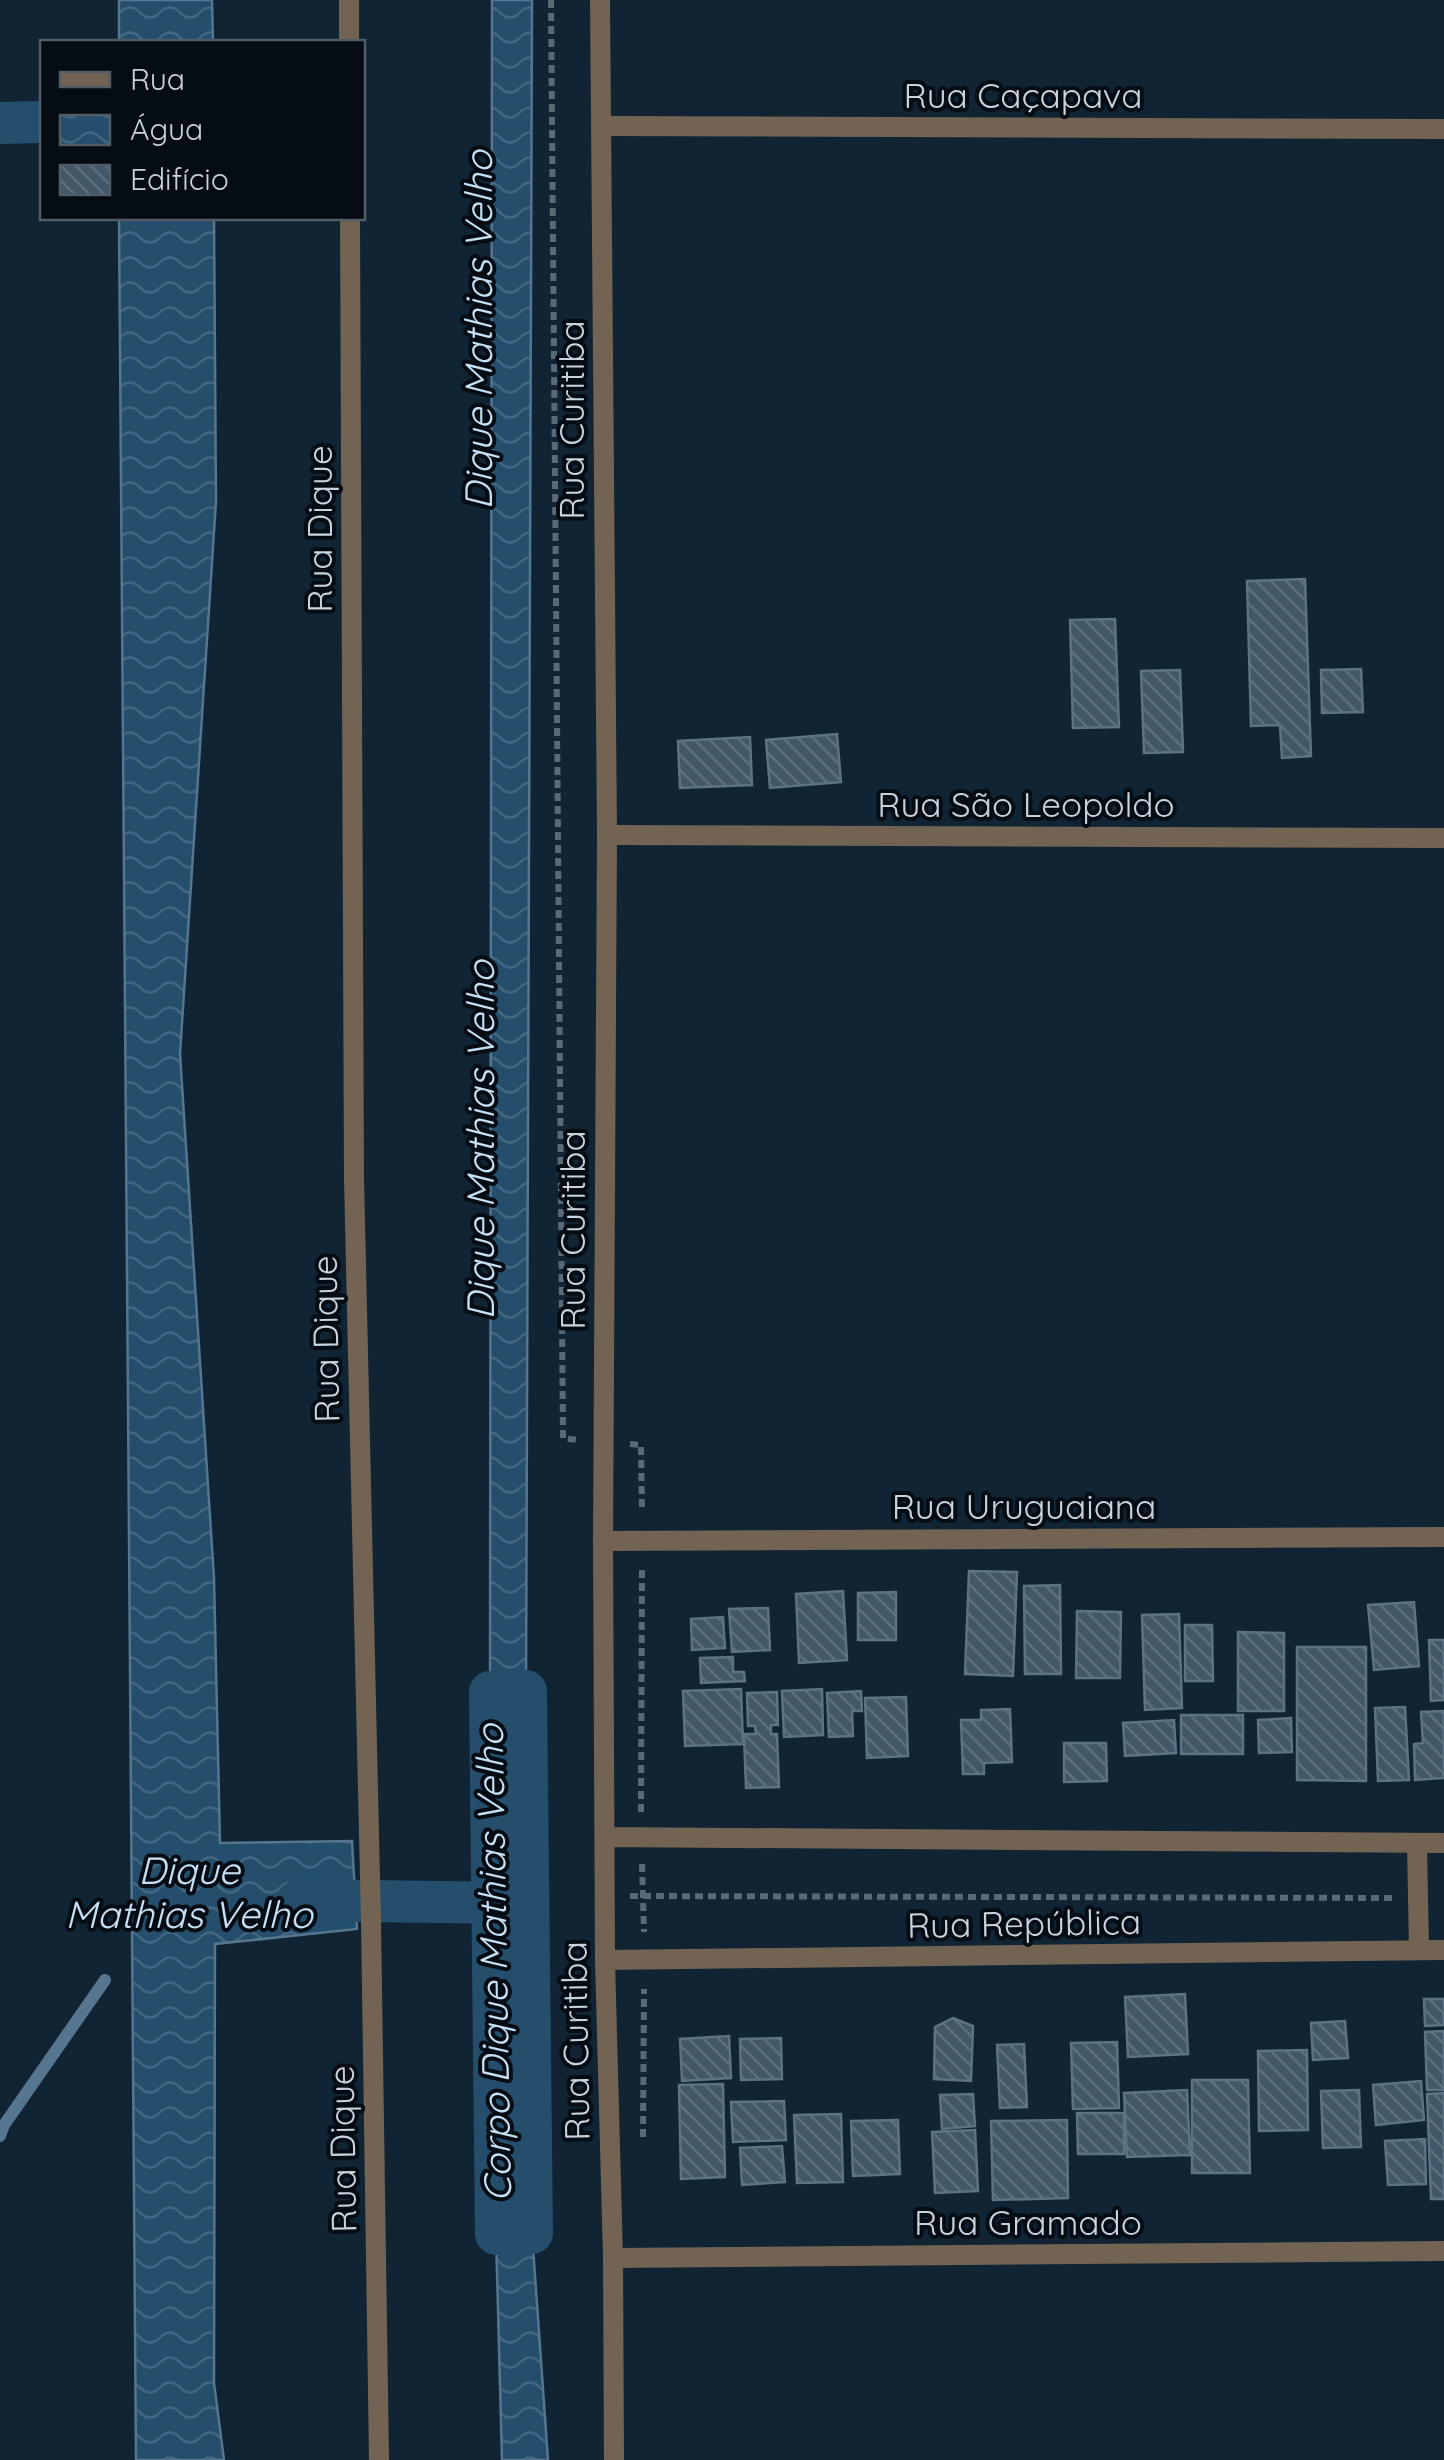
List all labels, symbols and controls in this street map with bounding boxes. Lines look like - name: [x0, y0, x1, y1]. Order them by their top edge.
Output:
- legend: [40, 40, 365, 220]
- text: Rua: [130, 60, 185, 98]
- street label: Rua Caçapava: [904, 73, 1142, 117]
- text: Água: [130, 110, 203, 148]
- water label: Dique Mathias Velho: [454, 148, 502, 510]
- text: Edifício: [130, 160, 229, 198]
- street label: Rua Curitiba: [549, 320, 593, 520]
- street label: Rua Dique: [297, 445, 341, 613]
- street label: Rua São Leopoldo: [877, 782, 1175, 826]
- water label: Dique Mathias Velho: [456, 958, 504, 1320]
- street label: Rua Curitiba: [550, 1130, 594, 1330]
- street label: Rua Dique: [302, 1255, 348, 1423]
- street label: Rua Uruguaiana: [892, 1484, 1156, 1528]
- water label: Corpo Dique Mathias Velho: [465, 1722, 521, 2202]
- water label: Dique Mathias Velho: [65, 1846, 315, 1938]
- street label: Rua República: [907, 1899, 1141, 1947]
- street label: Rua Curitiba: [551, 1941, 599, 2141]
- street label: Rua Dique: [319, 2065, 365, 2233]
- street label: Rua Gramado: [914, 2200, 1142, 2244]

